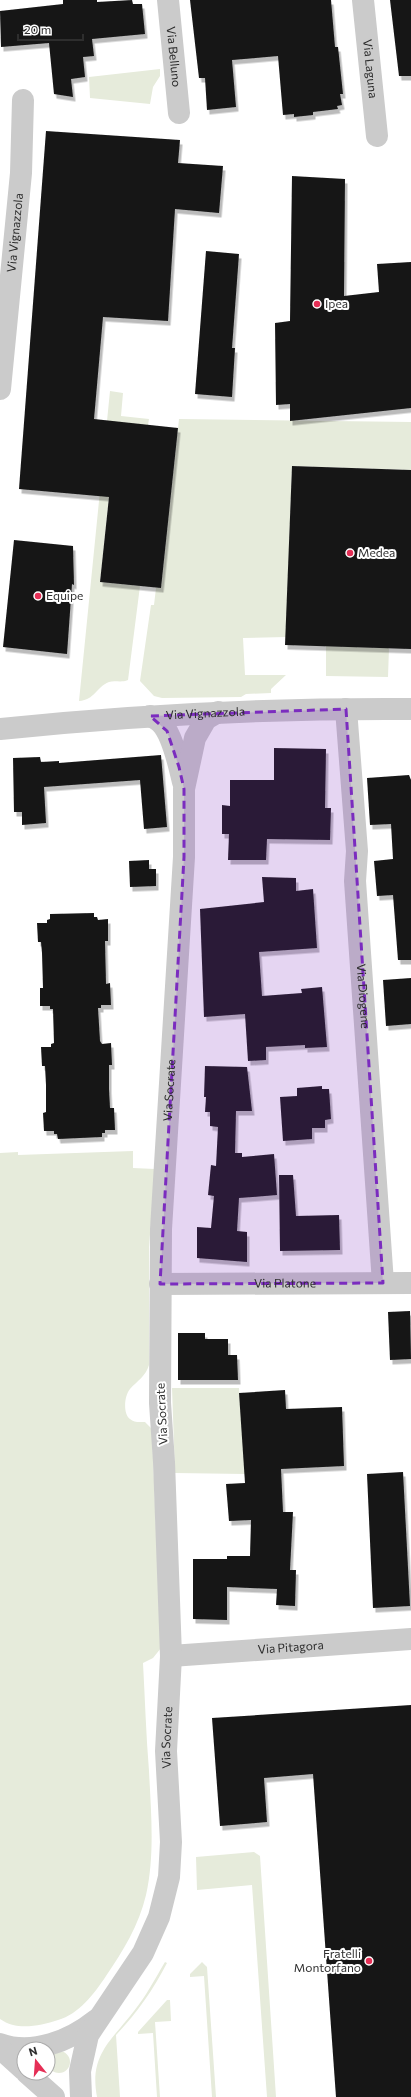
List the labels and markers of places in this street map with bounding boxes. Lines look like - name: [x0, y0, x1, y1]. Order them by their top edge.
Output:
- place label: Ipea: [325, 296, 348, 310]
- marker: Ipea: [312, 299, 322, 309]
- place label: Medea: [358, 545, 395, 559]
- marker: Medea: [345, 548, 355, 558]
- place label: Equipe: [46, 588, 83, 602]
- marker: Equipe: [33, 591, 43, 601]
- place label: Fratelli Montorfano: [294, 1946, 361, 1974]
- marker: Fratelli Montorfano: [364, 1956, 374, 1966]

